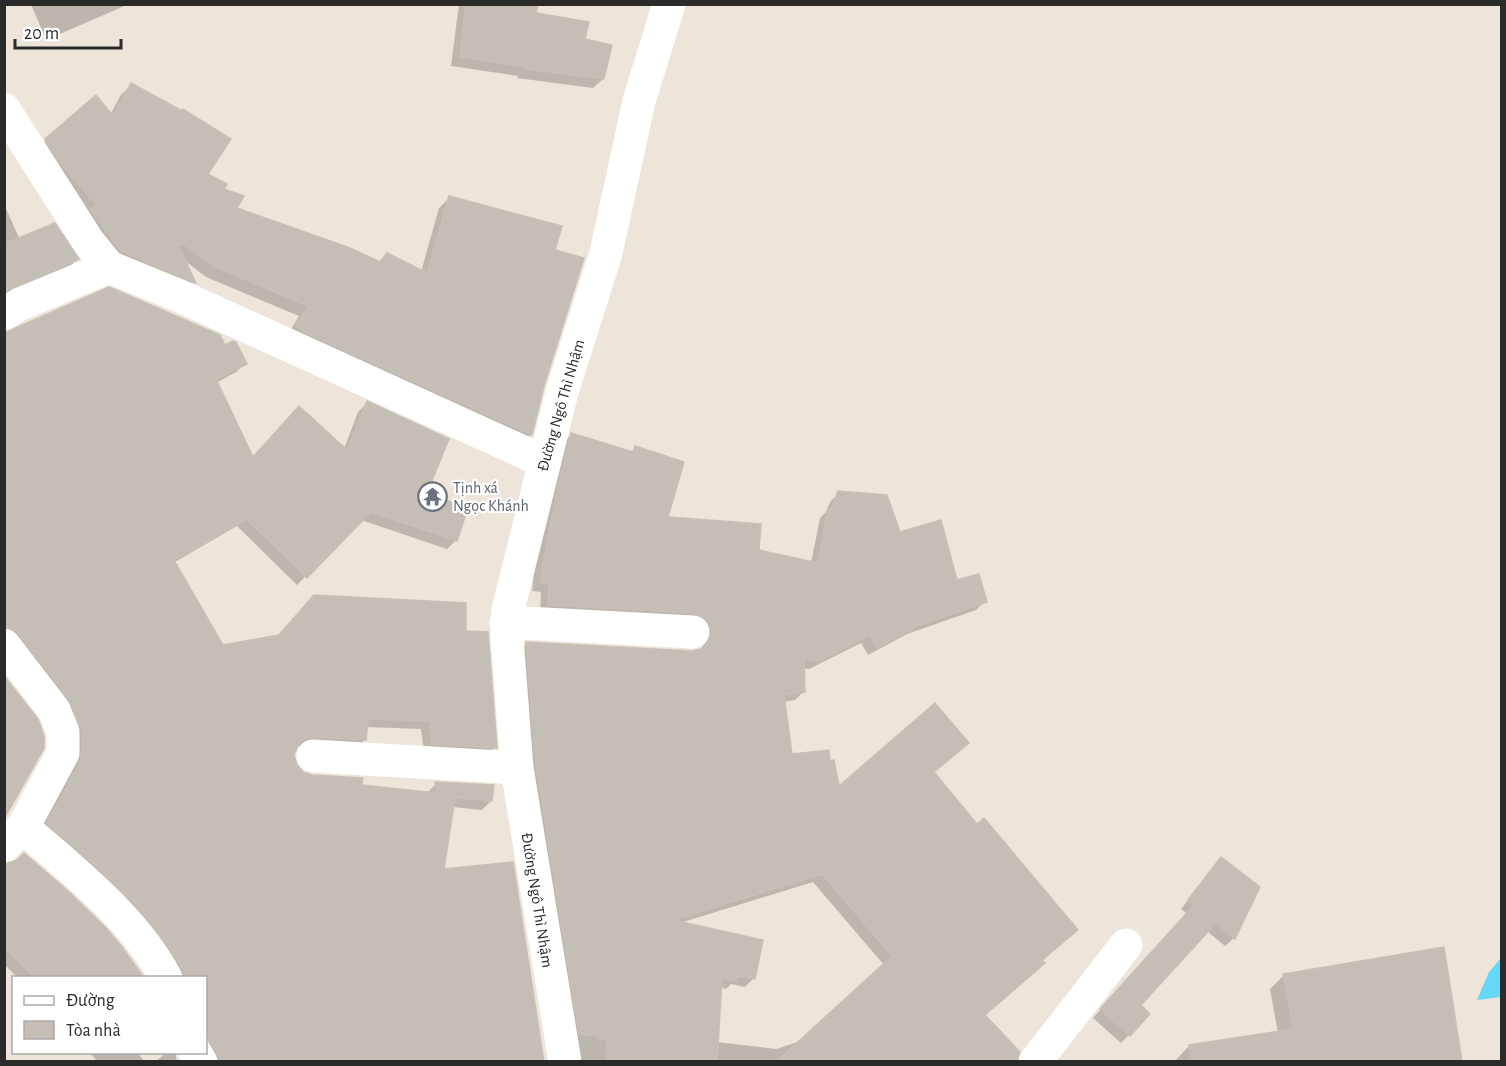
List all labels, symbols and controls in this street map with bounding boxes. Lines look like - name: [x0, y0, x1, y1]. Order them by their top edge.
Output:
- scale bar: [15, 12, 122, 50]
- text: 20 m: [24, 25, 59, 43]
- street label: Đường Ngô Thì Nhậm: [534, 338, 587, 473]
- temple icon: Tịnh xá Ngọc Khánh: [416, 480, 448, 512]
- place label: Tịnh xá Ngọc Khánh: [453, 480, 529, 514]
- street label: Đường Ngô Thì Nhậm: [518, 832, 556, 969]
- legend: [12, 976, 207, 1054]
- text: Đường: [66, 992, 115, 1010]
- text: Tòa nhà: [66, 1022, 121, 1040]

